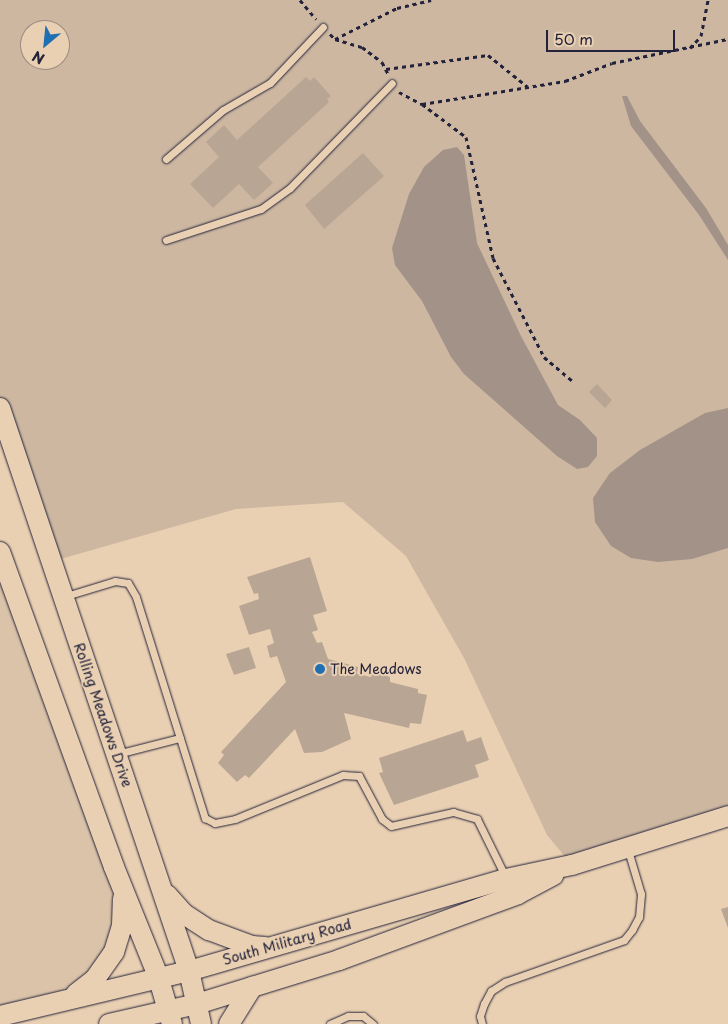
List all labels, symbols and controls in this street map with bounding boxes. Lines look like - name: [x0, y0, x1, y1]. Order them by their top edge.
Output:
- north arrow: [20, 20, 70, 70]
- scale bar: [548, 20, 677, 52]
- text: 50 m: [554, 27, 593, 50]
- text: N: [28, 46, 48, 70]
- street label: Rolling Meadows Drive: [70, 640, 136, 790]
- place label: The Meadows: [330, 661, 422, 677]
- marker: The Meadows: [314, 663, 326, 675]
- street label: South Military Road: [220, 915, 354, 969]

